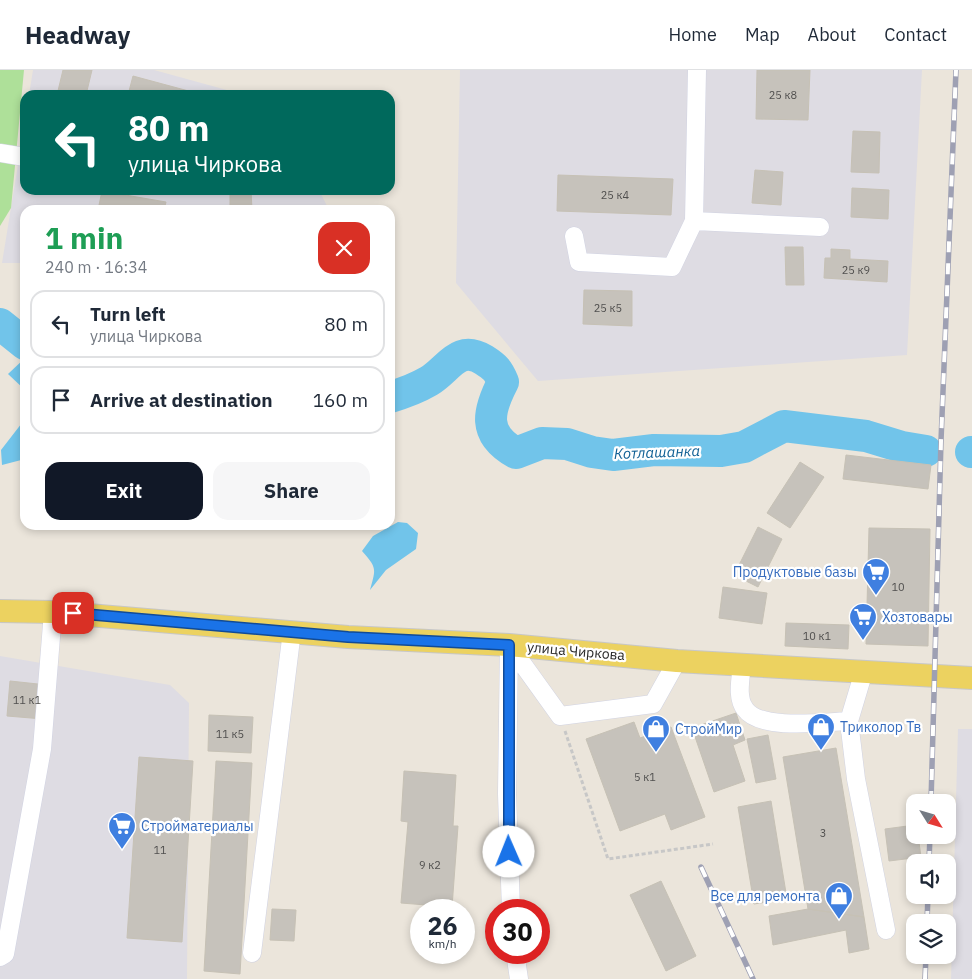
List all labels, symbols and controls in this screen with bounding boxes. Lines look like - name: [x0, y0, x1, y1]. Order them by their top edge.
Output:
- text: Headway: [25, 19, 130, 51]
- text: Home: [669, 23, 717, 46]
- text: Map: [745, 23, 780, 46]
- text: About: [808, 23, 856, 46]
- text: Contact: [884, 23, 947, 46]
- house number: 25 к8: [769, 88, 797, 102]
- text: 80 m: [128, 105, 210, 151]
- icon: left: [45, 110, 110, 175]
- text: улица Чиркова: [128, 149, 282, 178]
- house number: 25 к4: [601, 188, 630, 202]
- text: 1 min: [45, 218, 123, 257]
- button: close: [318, 222, 370, 274]
- text: 240 m · 16:34: [45, 257, 147, 277]
- house number: 25 к9: [842, 263, 870, 277]
- house number: 25 к5: [594, 301, 622, 315]
- text: Turn left: [90, 302, 166, 326]
- icon: left: [47, 310, 75, 338]
- text: 80 m: [324, 312, 368, 336]
- text: улица Чиркова: [90, 326, 202, 346]
- icon: arrive: [47, 386, 75, 414]
- text: Arrive at destination: [90, 388, 273, 412]
- text: 160 m: [313, 388, 368, 412]
- water label: Котлашанка: [614, 441, 701, 463]
- button: Exit: [45, 462, 203, 520]
- button: Share: [213, 462, 370, 520]
- supermarket icon: Продуктовые базы: [861, 557, 891, 596]
- place label: Продуктовые базы: [733, 563, 857, 581]
- house number: 10: [891, 580, 905, 594]
- pin: [52, 592, 94, 634]
- icon: arrive: [59, 599, 87, 627]
- supermarket icon: Хозтовары: [848, 602, 878, 641]
- place label: Хозтовары: [882, 608, 953, 626]
- house number: 10 к1: [803, 629, 832, 643]
- street label: улица Чиркова: [526, 638, 626, 664]
- house number: 11 к1: [13, 693, 42, 707]
- shop icon: Триколор Тв: [806, 712, 836, 751]
- shop icon: СтройМир: [641, 714, 671, 753]
- place label: Триколор Тв: [840, 718, 921, 736]
- place label: СтройМир: [675, 720, 742, 738]
- house number: 11 к5: [216, 727, 244, 741]
- house number: 5 к1: [634, 770, 656, 784]
- north arrow: [906, 794, 956, 844]
- map controls: [906, 794, 956, 964]
- supermarket icon: Стройматериалы: [107, 811, 137, 850]
- place label: Стройматериалы: [141, 817, 254, 835]
- position arrow: [482, 825, 534, 877]
- house number: 3: [820, 826, 826, 840]
- house number: 11: [153, 843, 167, 857]
- button: sound: [906, 854, 956, 904]
- house number: 9 к2: [419, 858, 441, 872]
- shop icon: Все для ремонта: [824, 881, 854, 920]
- place label: Все для ремонта: [710, 887, 821, 905]
- speed limit sign: 30: [485, 899, 550, 964]
- text: 26: [427, 909, 458, 942]
- button: layers: [906, 914, 956, 964]
- text: km/h: [428, 936, 457, 951]

